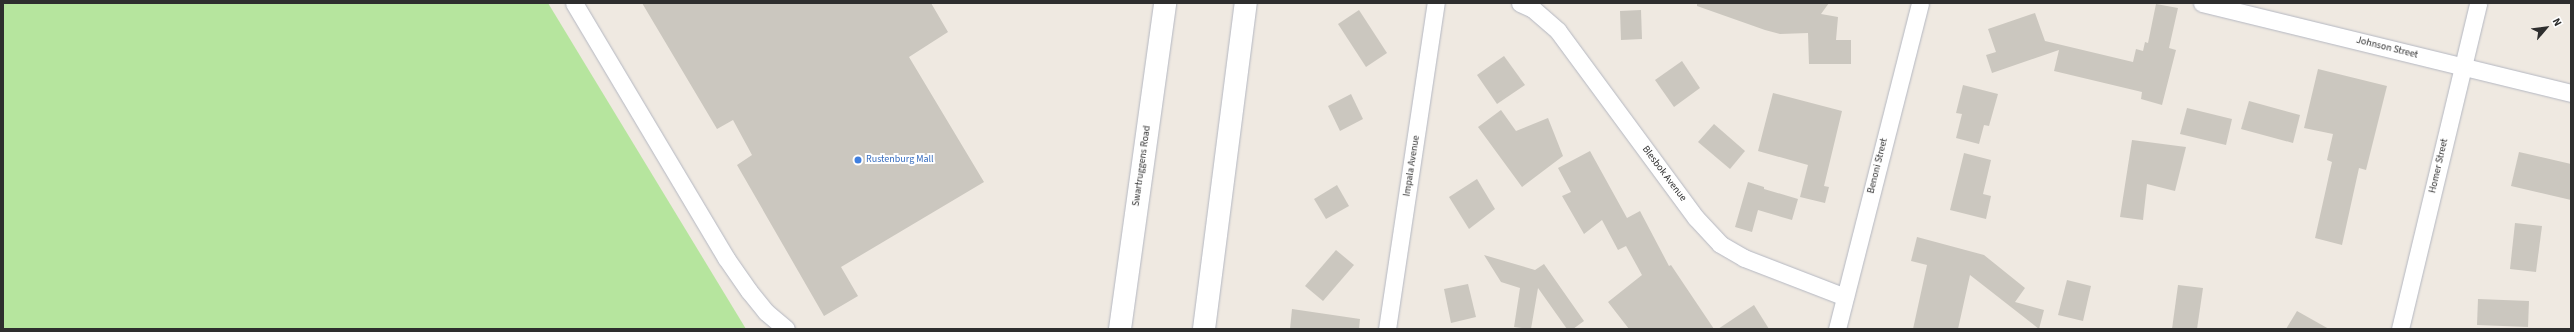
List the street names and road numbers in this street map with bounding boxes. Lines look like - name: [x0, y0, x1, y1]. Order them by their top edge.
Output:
- street label: Johnson Street: [2355, 35, 2419, 61]
- street label: Swartruggens Road: [1130, 125, 1154, 207]
- street label: Impala Avenue: [1401, 135, 1423, 197]
- street label: Benoni Street: [1865, 137, 1891, 195]
- street label: Homer Street: [2427, 138, 2451, 194]
- street label: Blesbok Avenue: [1639, 144, 1689, 204]

